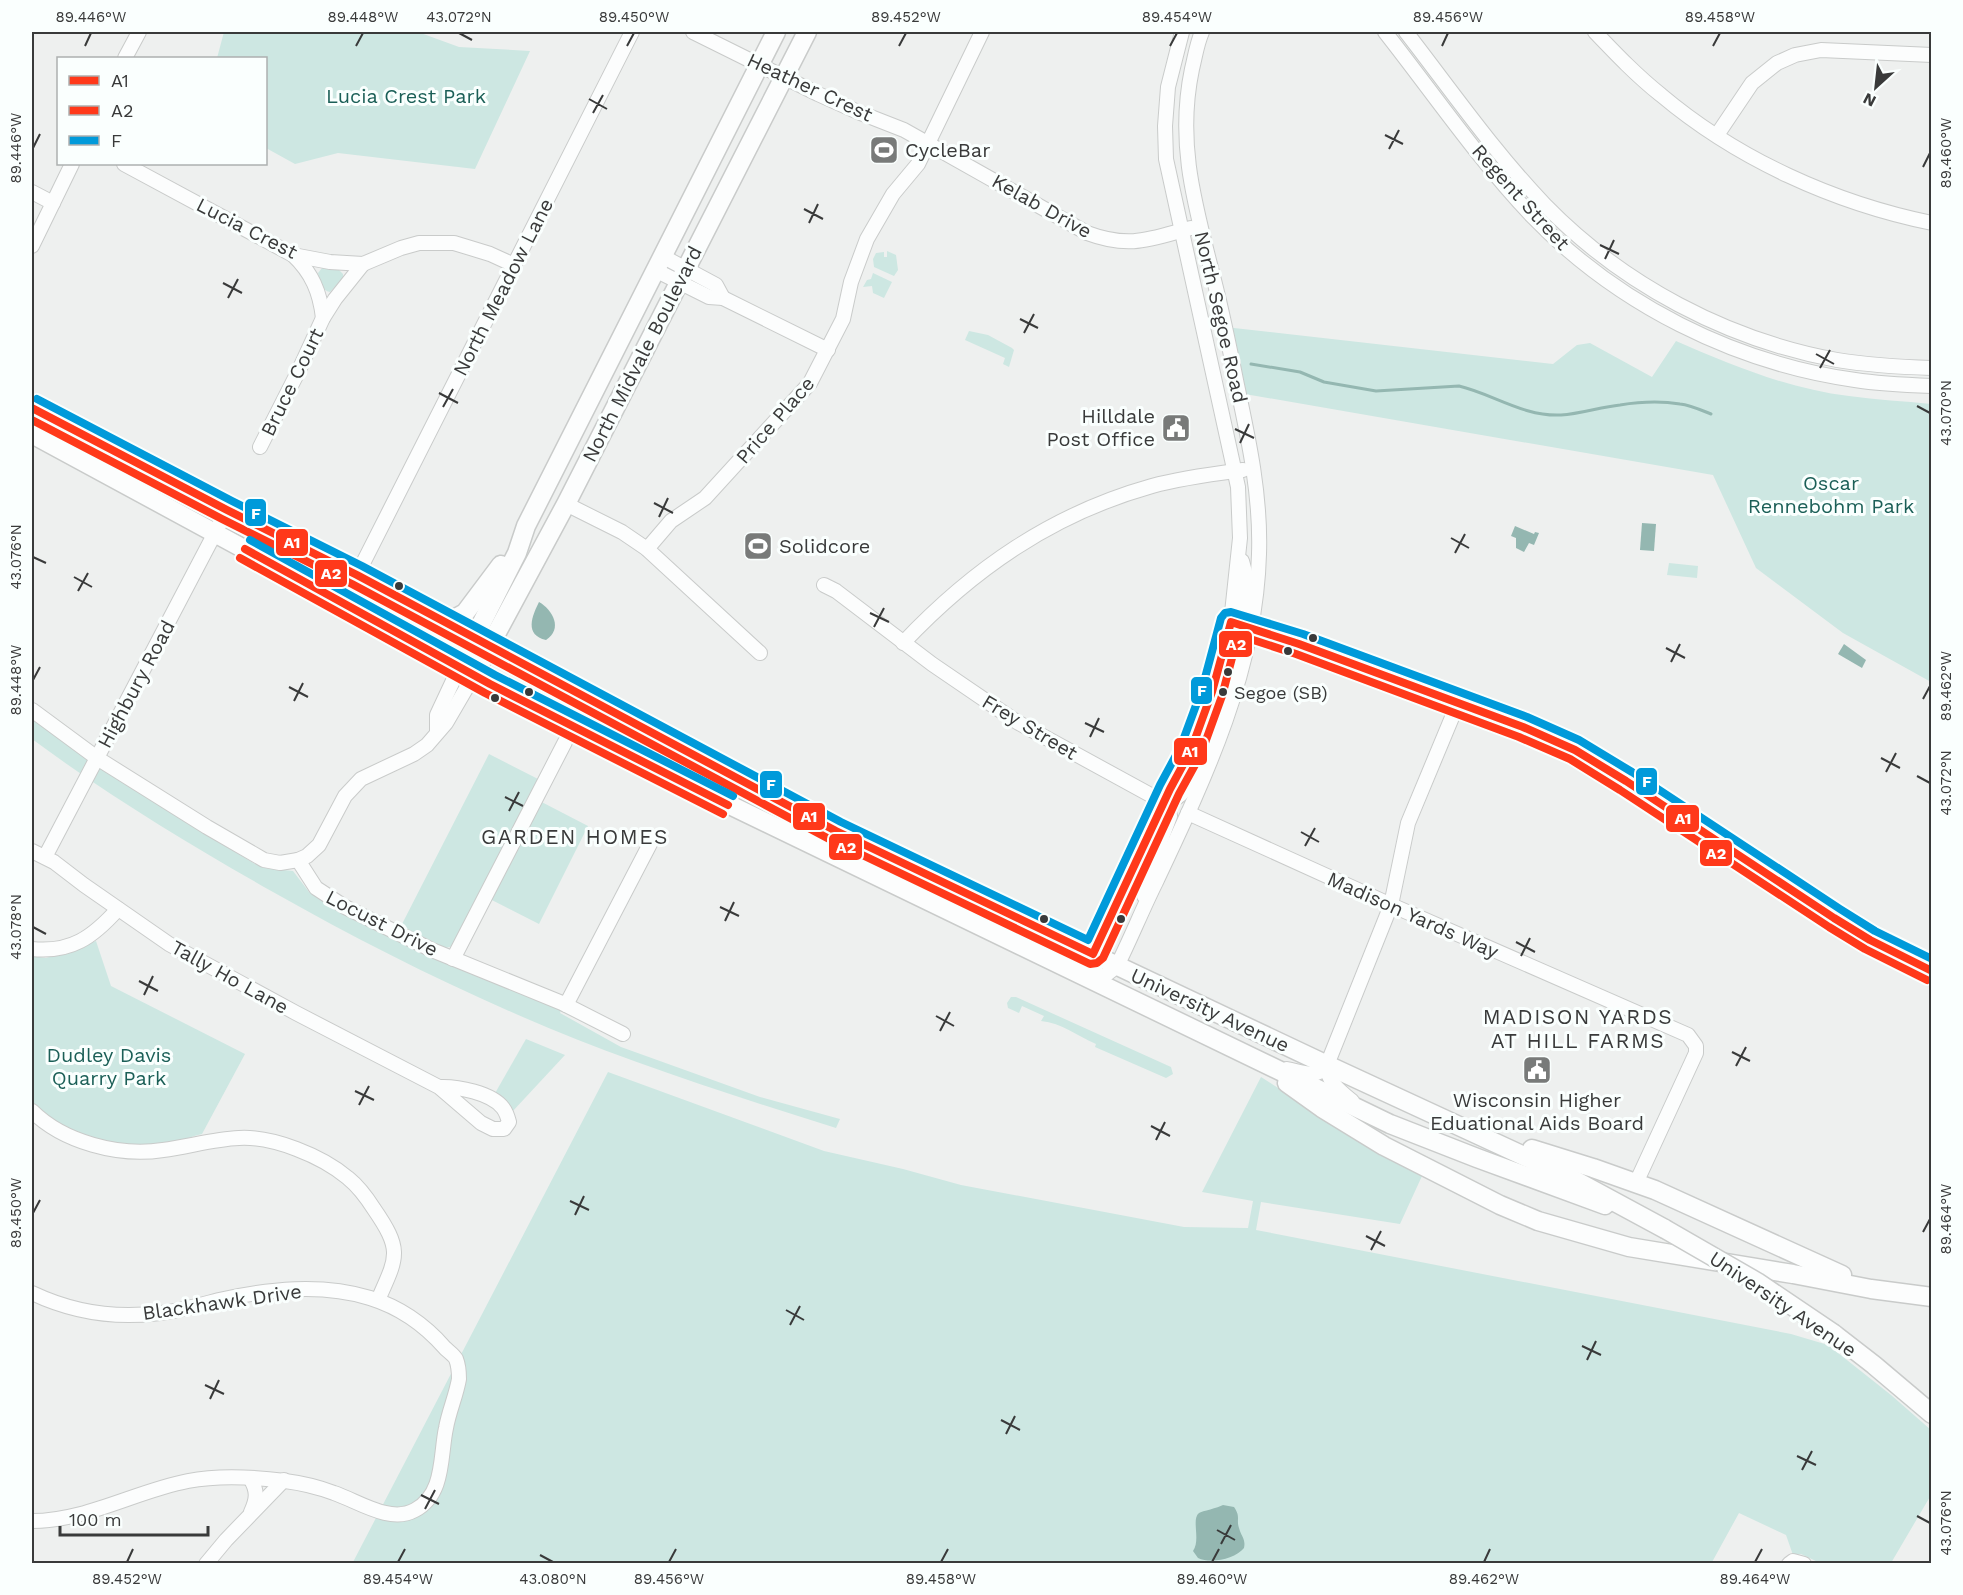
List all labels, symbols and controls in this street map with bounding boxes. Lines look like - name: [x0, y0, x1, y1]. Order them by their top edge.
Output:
- text: 89.446°W: [56, 8, 126, 26]
- text: 89.448°W: [327, 8, 399, 26]
- text: 43.072°N: [426, 8, 492, 26]
- text: 89.450°W: [599, 8, 669, 26]
- text: 89.452°W: [871, 8, 941, 26]
- text: 89.454°W: [1142, 8, 1212, 26]
- text: 89.456°W: [1413, 8, 1483, 26]
- text: 89.458°W: [1685, 8, 1755, 26]
- street label: Heather Crest: [743, 47, 877, 127]
- legend: [57, 57, 267, 165]
- north arrow: [1846, 57, 1906, 117]
- text: A1: [111, 70, 129, 91]
- park label: Lucia Crest Park: [326, 84, 486, 108]
- text: N: [1860, 89, 1879, 111]
- text: A2: [111, 100, 133, 121]
- text: 89.446°W: [7, 113, 25, 183]
- text: 89.460°W: [1937, 117, 1955, 189]
- text: F: [111, 130, 122, 151]
- sports icon: CycleBar: [868, 134, 900, 166]
- place label: CycleBar: [905, 138, 990, 162]
- street label: Regent Street: [1467, 139, 1575, 255]
- street label: Kelab Drive: [988, 169, 1096, 243]
- street label: Lucia Crest: [192, 192, 302, 264]
- street label: North Meadow Lane: [448, 194, 558, 380]
- street label: North Segoe Road: [1190, 229, 1252, 405]
- street label: North Midvale Boulevard: [577, 242, 707, 466]
- street label: Bruce Court: [256, 324, 329, 440]
- street label: Price Place: [731, 372, 819, 468]
- text: 43.070°N: [1937, 380, 1955, 446]
- place label: Hilldale Post Office: [1047, 404, 1155, 451]
- public building icon: Hilldale Post Office: [1160, 412, 1192, 444]
- park label: Oscar Rennebohm Park: [1748, 471, 1914, 518]
- line badge: F: [244, 498, 267, 527]
- text: F: [251, 504, 261, 523]
- text: 43.076°N: [7, 524, 25, 590]
- line badge: A1: [275, 528, 309, 557]
- sports icon: Solidcore: [742, 530, 774, 562]
- text: A1: [284, 533, 300, 552]
- place label: Solidcore: [779, 534, 870, 558]
- line badge: A2: [314, 559, 348, 588]
- text: A2: [321, 564, 341, 583]
- unlabelled marker: [393, 580, 405, 592]
- street label: Highbury Road: [92, 616, 180, 752]
- line badge: A2: [1218, 630, 1253, 658]
- unlabelled marker: [1307, 632, 1319, 644]
- text: A2: [1226, 635, 1246, 654]
- text: 89.448°W: [7, 644, 25, 716]
- unlabelled marker: [1282, 645, 1294, 657]
- text: 89.462°W: [1937, 651, 1955, 721]
- unlabelled marker: [1222, 666, 1234, 678]
- line badge: F: [1190, 676, 1213, 705]
- text: F: [1197, 681, 1207, 700]
- place label: Segoe (SB): [1234, 682, 1328, 703]
- unlabelled marker: [523, 686, 535, 698]
- marker: Segoe (SB): [1217, 686, 1229, 698]
- street label: Frey Street: [978, 689, 1083, 765]
- unlabelled marker: [489, 692, 501, 704]
- line badge: A1: [1173, 737, 1208, 766]
- text: A1: [1182, 742, 1198, 761]
- text: 43.072°N: [1937, 750, 1955, 816]
- line badge: F: [1635, 767, 1658, 796]
- line badge: F: [759, 770, 783, 799]
- text: F: [1642, 772, 1652, 791]
- text: F: [766, 775, 776, 794]
- line badge: A1: [792, 802, 826, 831]
- line badge: A1: [1665, 804, 1700, 833]
- text: A1: [801, 807, 817, 826]
- text: A1: [1675, 809, 1691, 828]
- district label: GARDEN HOMES: [481, 824, 669, 849]
- line badge: A2: [828, 833, 863, 861]
- text: A2: [836, 838, 856, 857]
- line badge: A2: [1699, 839, 1733, 867]
- text: A2: [1706, 844, 1726, 863]
- street label: Madison Yards Way: [1324, 866, 1503, 964]
- street label: Locust Drive: [322, 884, 442, 962]
- text: 43.078°N: [7, 894, 25, 960]
- unlabelled marker: [1038, 913, 1050, 925]
- unlabelled marker: [1115, 913, 1127, 925]
- street label: Tally Ho Lane: [167, 935, 293, 1019]
- street label: University Avenue: [1127, 963, 1293, 1057]
- district label: MADISON YARDS AT HILL FARMS: [1483, 1004, 1673, 1053]
- park label: Dudley Davis Quarry Park: [47, 1043, 171, 1090]
- public building icon: Wisconsin Higher Eduational Aids Board: [1521, 1054, 1553, 1086]
- place label: Wisconsin Higher Eduational Aids Board: [1430, 1088, 1644, 1135]
- text: 89.450°W: [7, 1178, 25, 1248]
- text: 89.464°W: [1937, 1184, 1955, 1254]
- street label: University Avenue: [1705, 1246, 1861, 1362]
- street label: Blackhawk Drive: [141, 1279, 303, 1325]
- text: 43.076°N: [1937, 1490, 1955, 1556]
- scale bar: [60, 1499, 208, 1537]
- text: 100 m: [69, 1509, 122, 1530]
- text: 89.452°W: [92, 1570, 162, 1588]
- text: 89.454°W: [363, 1570, 433, 1588]
- text: 43.080°N: [519, 1570, 587, 1588]
- text: 89.456°W: [634, 1570, 704, 1588]
- text: 89.458°W: [906, 1570, 976, 1588]
- text: 89.460°W: [1176, 1570, 1248, 1588]
- text: 89.462°W: [1449, 1570, 1519, 1588]
- text: 89.464°W: [1720, 1570, 1790, 1588]

